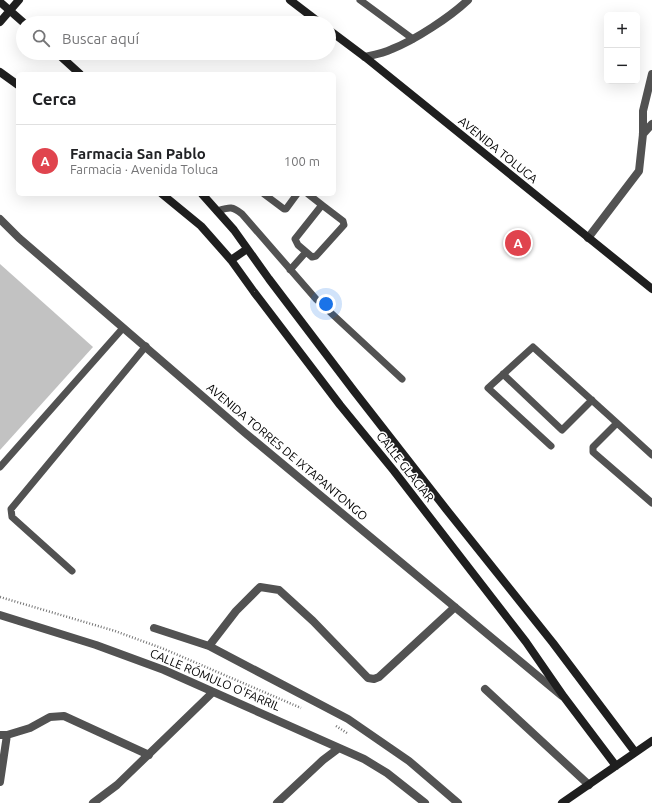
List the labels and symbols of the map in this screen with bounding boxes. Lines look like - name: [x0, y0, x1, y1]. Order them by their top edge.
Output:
- street label: AVENIDA TOLUCA: [456, 114, 540, 185]
- pin: A: [505, 228, 531, 258]
- your location: [316, 294, 336, 314]
- street label: AVENIDA TORRES DE IXTAPANTONGO: [204, 381, 370, 523]
- street label: CALLE GLACIAR: [374, 429, 437, 505]
- street label: CALLE RÓMULO O'FARRIL: [148, 646, 282, 713]

